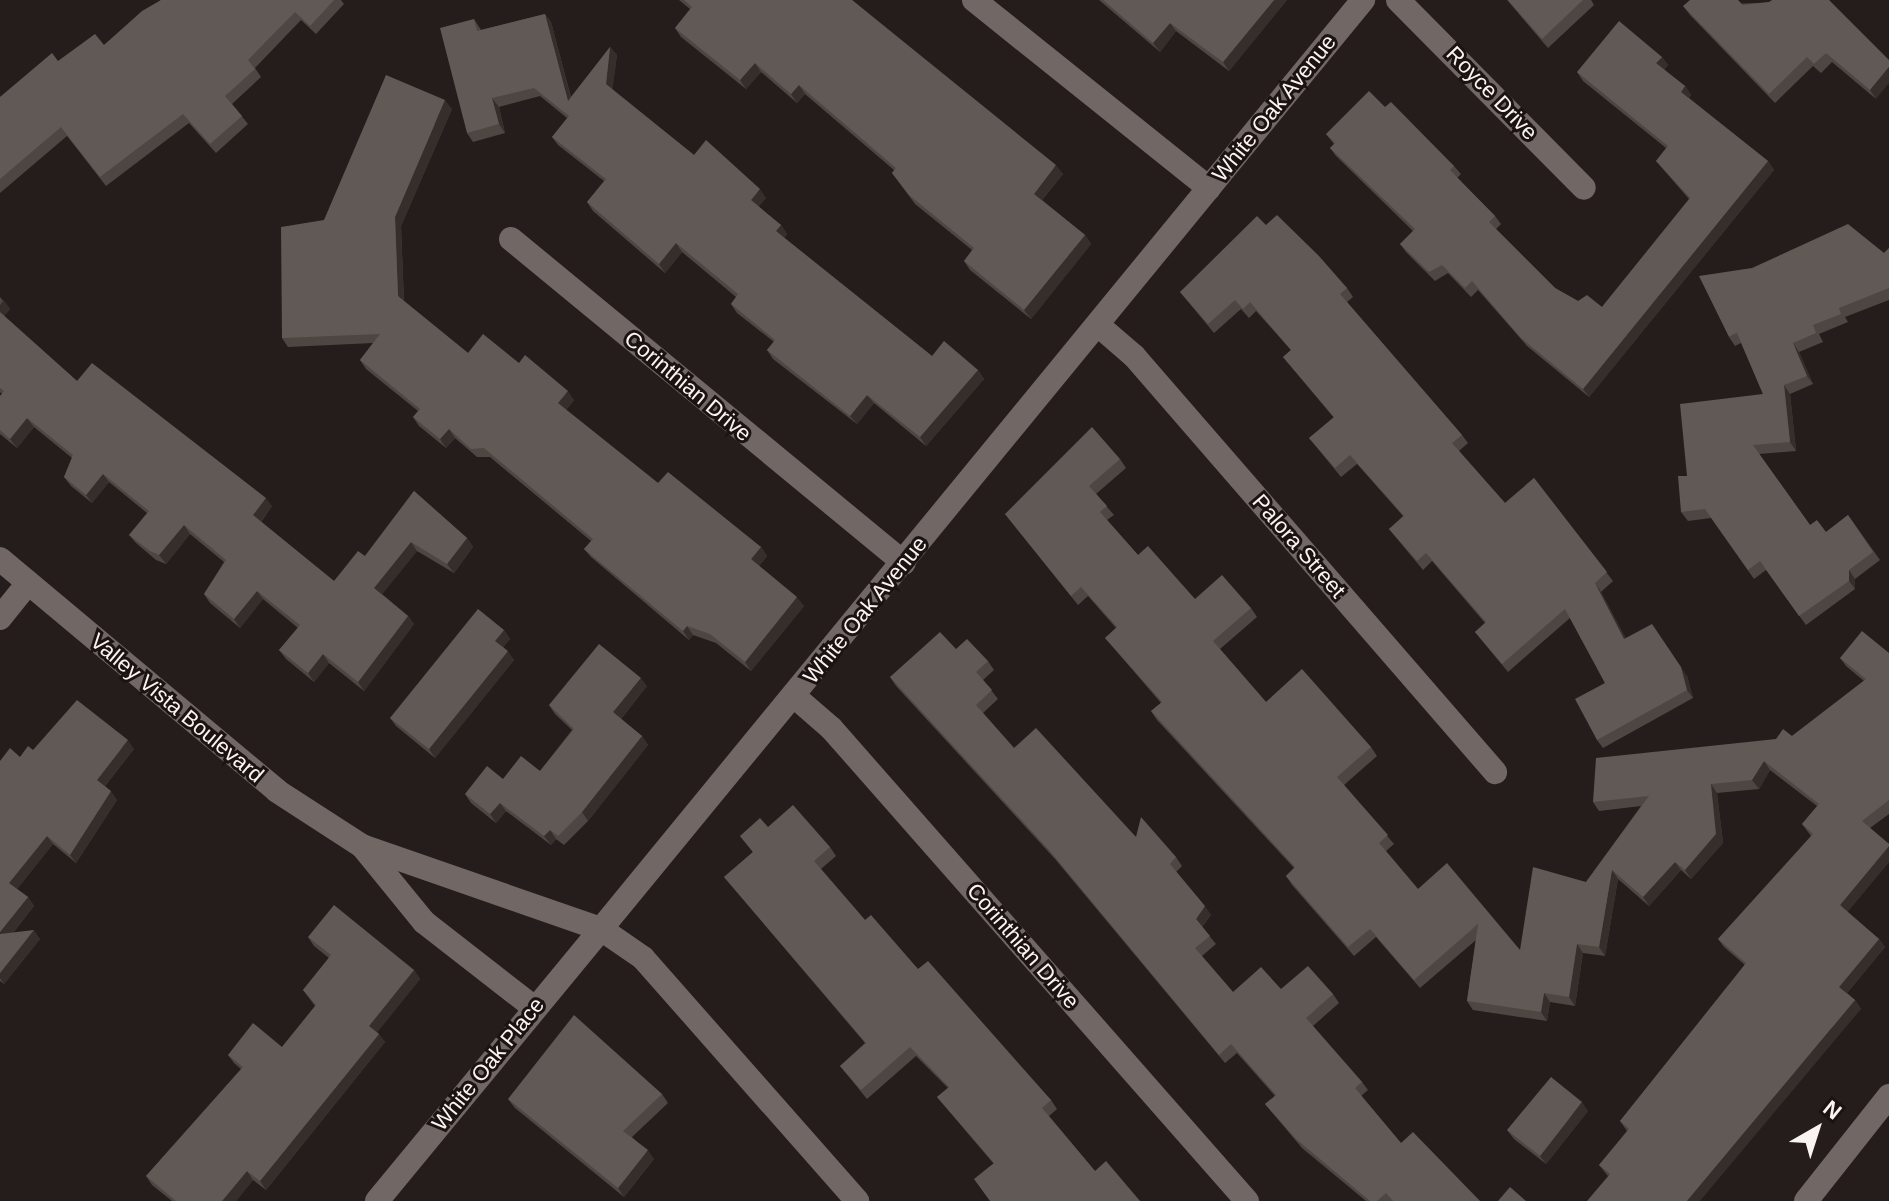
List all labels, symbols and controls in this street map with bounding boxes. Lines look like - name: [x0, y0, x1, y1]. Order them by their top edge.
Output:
- street label: White Oak Avenue: [1206, 29, 1342, 187]
- street label: Royce Drive: [1441, 41, 1543, 145]
- street label: Corinthian Drive: [619, 325, 757, 447]
- street label: Palora Street: [1247, 489, 1351, 603]
- street label: White Oak Avenue: [797, 531, 933, 689]
- street label: Valley Vista Boulevard: [85, 628, 269, 788]
- street label: Corinthian Drive: [961, 878, 1085, 1014]
- street label: White Oak Place: [426, 992, 550, 1136]
- north arrow: [1777, 1089, 1857, 1169]
- text: N: [1818, 1095, 1846, 1125]

